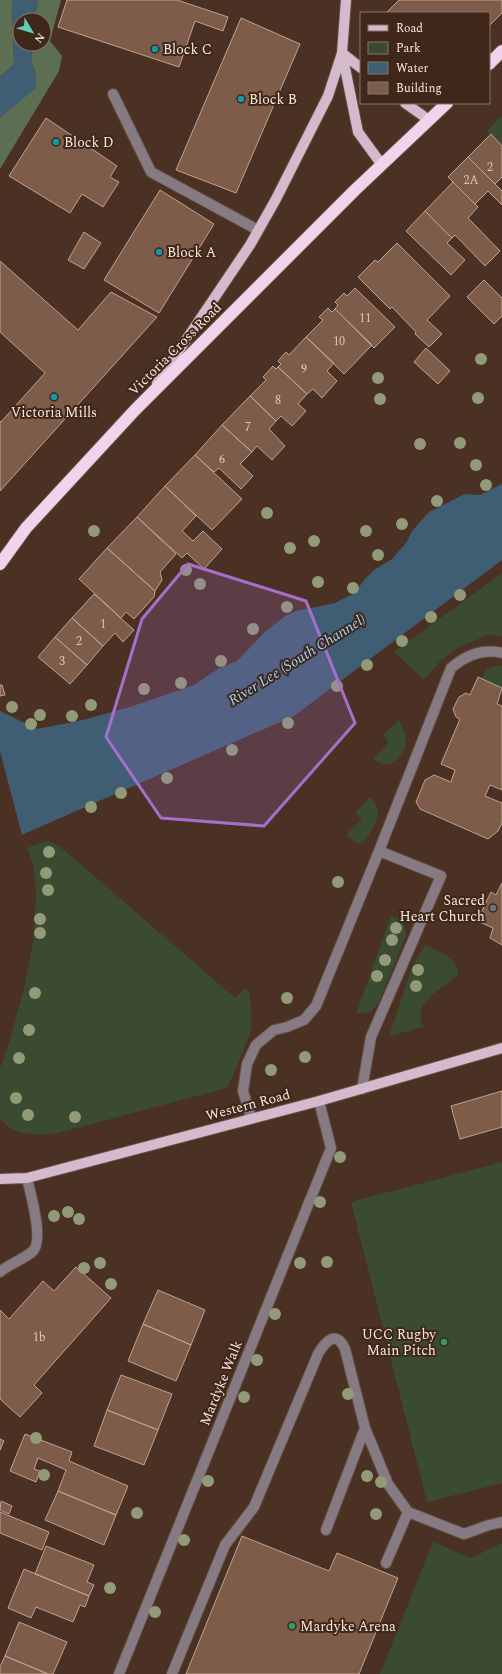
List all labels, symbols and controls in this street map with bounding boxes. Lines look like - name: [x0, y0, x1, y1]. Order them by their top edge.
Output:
- north arrow: [12, 12, 52, 52]
- legend: [360, 12, 490, 104]
- text: Road: [396, 19, 423, 38]
- text: N: [30, 29, 49, 47]
- place label: Block C: [163, 39, 212, 60]
- text: Park: [396, 39, 421, 58]
- marker: Block C: [150, 44, 160, 54]
- text: Water: [396, 59, 428, 78]
- text: Building: [396, 79, 442, 98]
- place label: Block B: [249, 89, 297, 110]
- marker: Block B: [236, 94, 246, 104]
- place label: Block D: [64, 132, 114, 153]
- marker: Block D: [51, 137, 61, 147]
- house number: 2: [487, 158, 493, 177]
- house number: 2A: [463, 171, 479, 190]
- place label: Block A: [167, 242, 217, 263]
- marker: Block A: [154, 247, 164, 257]
- street label: Victoria Cross Road: [124, 297, 227, 400]
- house number: 11: [359, 309, 371, 328]
- house number: 10: [333, 332, 345, 351]
- house number: 9: [301, 360, 307, 379]
- house number: 8: [275, 391, 281, 410]
- marker: Victoria Mills: [49, 392, 59, 402]
- place label: Victoria Mills: [11, 402, 97, 423]
- house number: 7: [245, 418, 251, 437]
- house number: 6: [219, 450, 225, 469]
- water label: River Lee (South Channel): [224, 608, 370, 712]
- house number: 1: [100, 615, 106, 634]
- house number: 2: [76, 632, 82, 651]
- house number: 3: [59, 652, 65, 671]
- place label: Sacred Heart Church: [399, 890, 485, 927]
- marker: Sacred Heart Church: [488, 903, 498, 913]
- street label: Western Road: [203, 1084, 293, 1126]
- place label: UCC Rugby Main Pitch: [362, 1324, 437, 1361]
- house number: 1b: [33, 1328, 46, 1347]
- street label: Mardyke Walk: [194, 1337, 248, 1429]
- marker: UCC Rugby Main Pitch: [439, 1337, 449, 1347]
- place label: Mardyke Arena: [300, 1616, 396, 1637]
- marker: Mardyke Arena: [287, 1621, 297, 1631]

